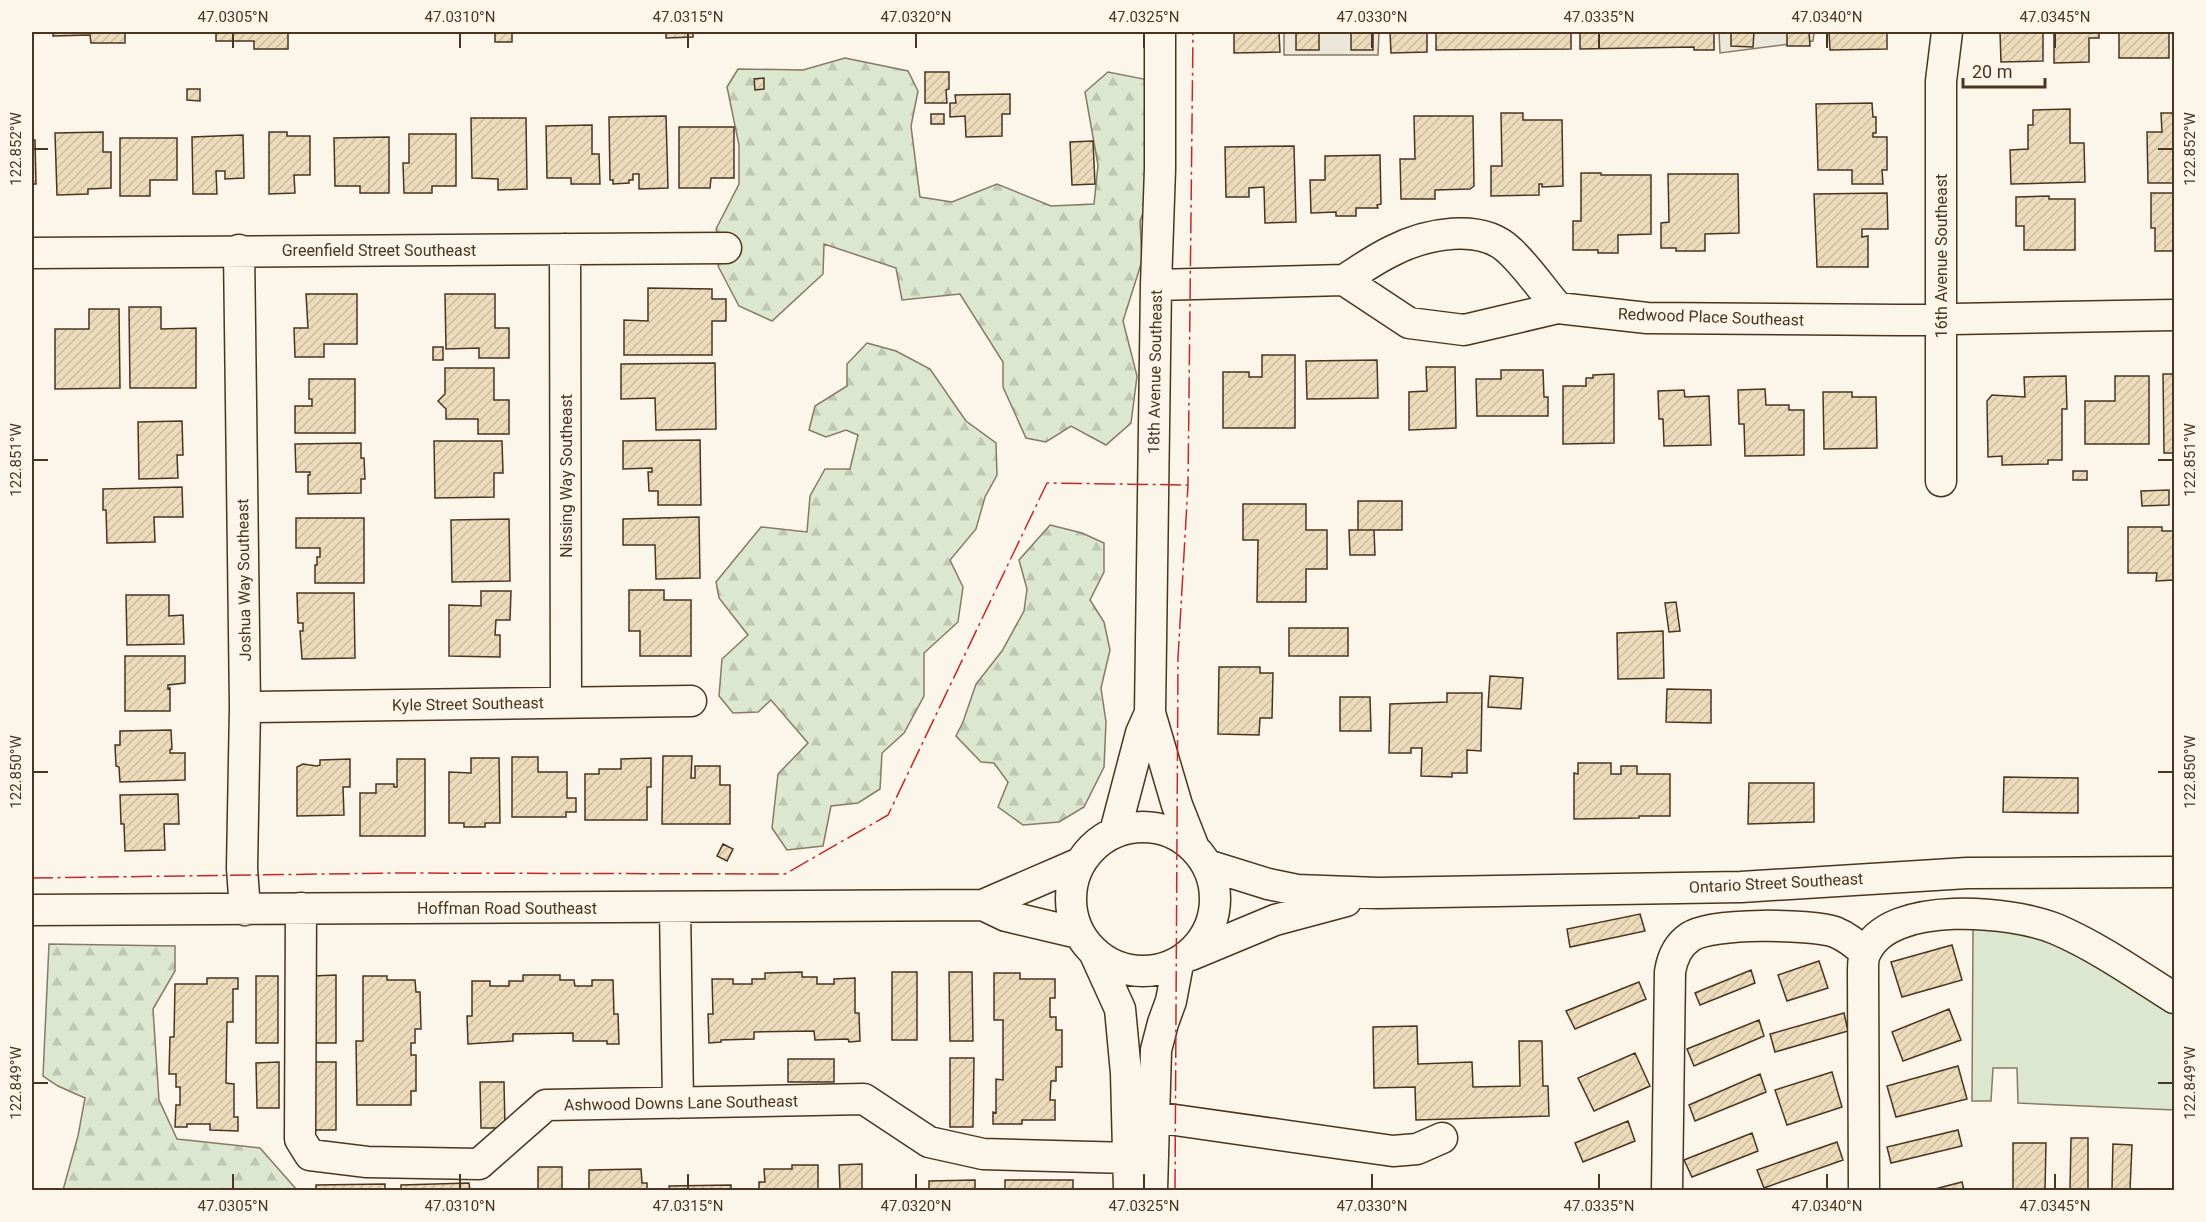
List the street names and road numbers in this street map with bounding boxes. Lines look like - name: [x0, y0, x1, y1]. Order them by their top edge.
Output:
- street label: 16th Avenue Southeast: [1932, 174, 1951, 338]
- street label: Greenfield Street Southeast: [282, 241, 476, 260]
- street label: 18th Avenue Southeast: [1144, 290, 1166, 454]
- street label: Redwood Place Southeast: [1618, 304, 1804, 330]
- street label: Nissing Way Southeast: [557, 394, 576, 558]
- street label: Joshua Way Southeast: [233, 498, 255, 662]
- street label: Kyle Street Southeast: [392, 693, 544, 715]
- street label: Ontario Street Southeast: [1688, 869, 1864, 897]
- street label: Hoffman Road Southeast: [417, 899, 597, 918]
- street label: Ashwood Downs Lane Southeast: [564, 1091, 798, 1115]

